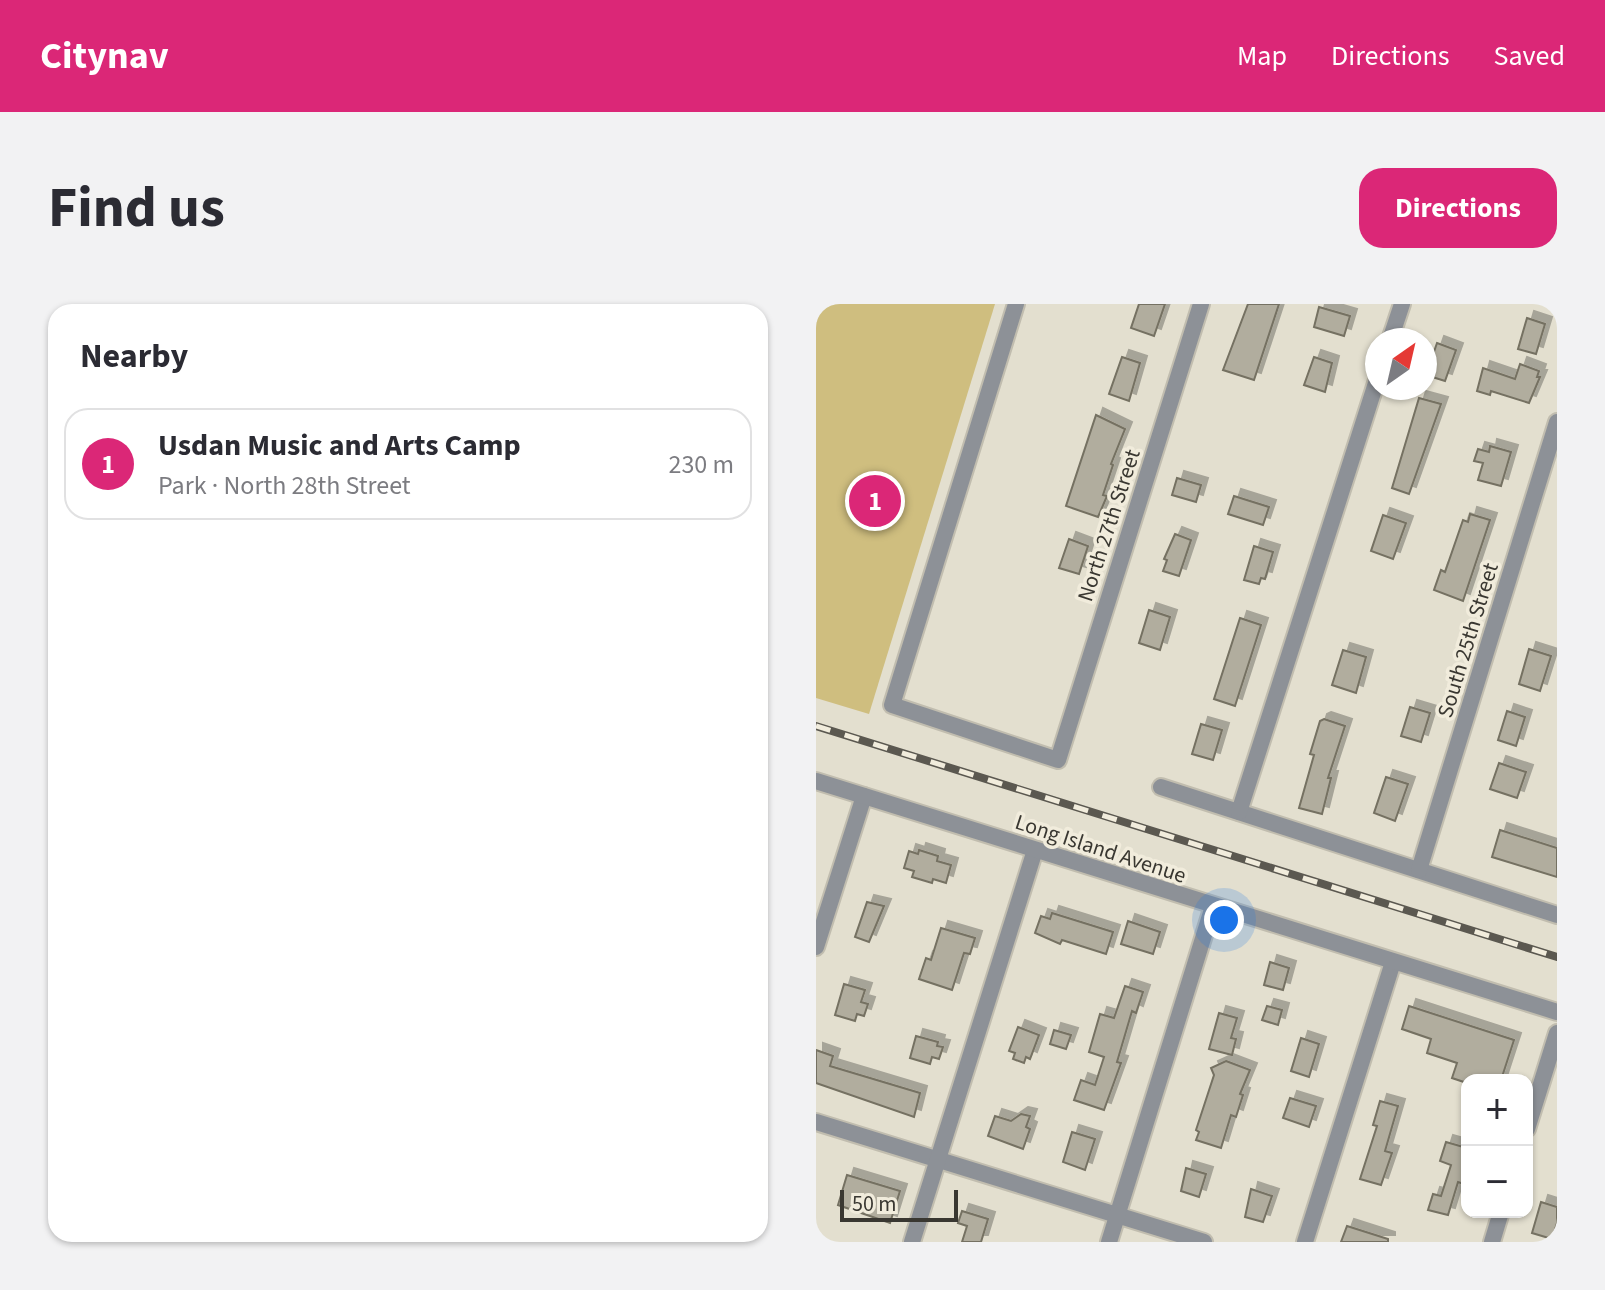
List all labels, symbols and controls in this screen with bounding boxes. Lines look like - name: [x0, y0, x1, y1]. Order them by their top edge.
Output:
- text: Citynav: [40, 29, 169, 83]
- text: Map: [1237, 36, 1287, 76]
- text: Directions: [1331, 36, 1450, 76]
- text: Saved: [1494, 36, 1565, 76]
- button: Directions: [1359, 168, 1557, 248]
- text: Find us: [48, 169, 225, 248]
- north arrow: [1365, 328, 1437, 400]
- text: Nearby: [80, 332, 188, 381]
- text: Usdan Music and Arts Camp: [158, 424, 521, 467]
- street label: North 27th Street: [1069, 445, 1149, 606]
- text: 1: [101, 446, 115, 483]
- text: 230 m: [668, 446, 734, 483]
- text: Park · North 28th Street: [158, 467, 411, 504]
- pin: 1: [849, 471, 901, 531]
- street label: South 25th Street: [1429, 558, 1507, 722]
- street label: Long Island Avenue: [1011, 806, 1190, 892]
- your location: [1204, 900, 1244, 940]
- map controls: [1461, 1074, 1533, 1218]
- button: +: [1461, 1074, 1533, 1146]
- button: −: [1461, 1146, 1533, 1218]
- scale bar: [840, 1186, 958, 1222]
- text: 50 m: [852, 1188, 897, 1220]

